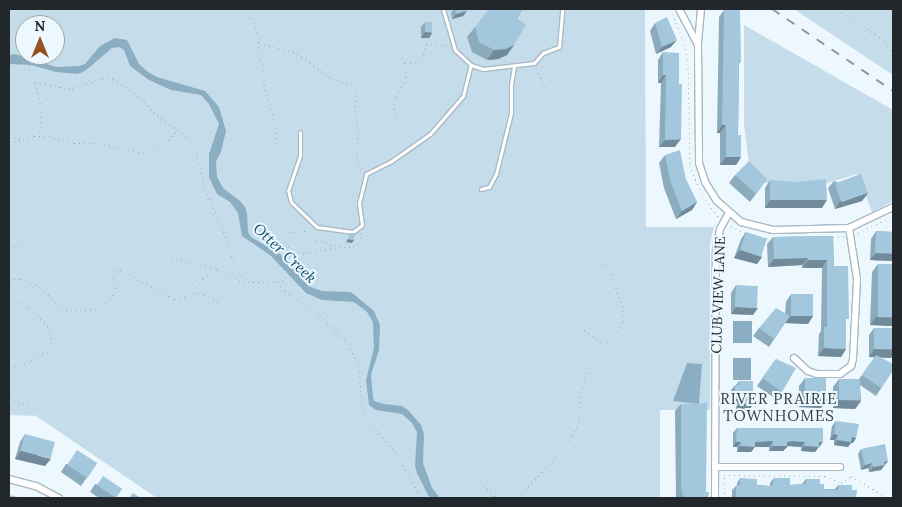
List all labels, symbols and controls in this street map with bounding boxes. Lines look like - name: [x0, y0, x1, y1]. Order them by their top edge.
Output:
- north arrow: [15, 15, 65, 65]
- text: N: [35, 17, 45, 35]
- water label: Otter Creek: [250, 219, 320, 287]
- street label: CLUB VIEW LANE: [708, 236, 728, 354]
- district label: RIVER PRAIRIE TOWNHOMES: [719, 389, 839, 424]

